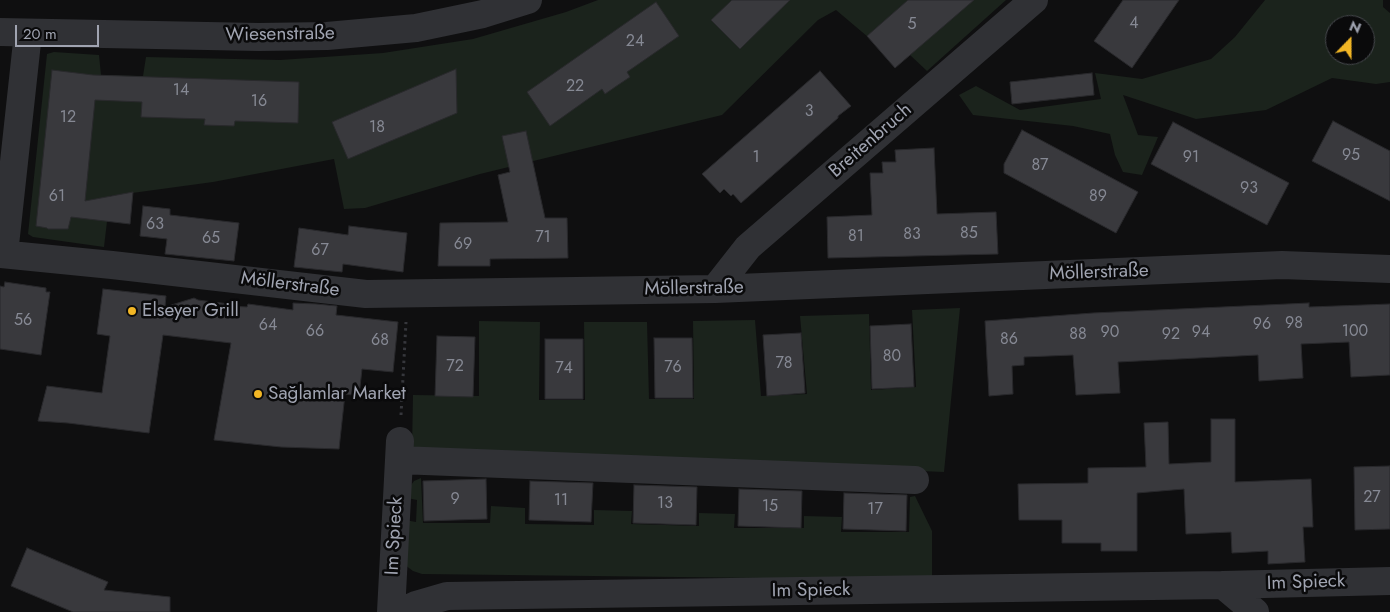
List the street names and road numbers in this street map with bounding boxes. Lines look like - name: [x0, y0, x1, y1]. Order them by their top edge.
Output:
- street label: Wiesenstraße: [225, 23, 335, 47]
- street label: Breitenbruch: [825, 99, 917, 183]
- street label: Möllerstraße: [1049, 260, 1149, 286]
- street label: Möllerstraße: [239, 268, 341, 302]
- street label: Möllerstraße: [644, 277, 744, 301]
- street label: Im Spieck: [382, 496, 408, 576]
- street label: Im Spieck: [1266, 570, 1346, 596]
- street label: Im Spieck: [772, 579, 850, 603]

